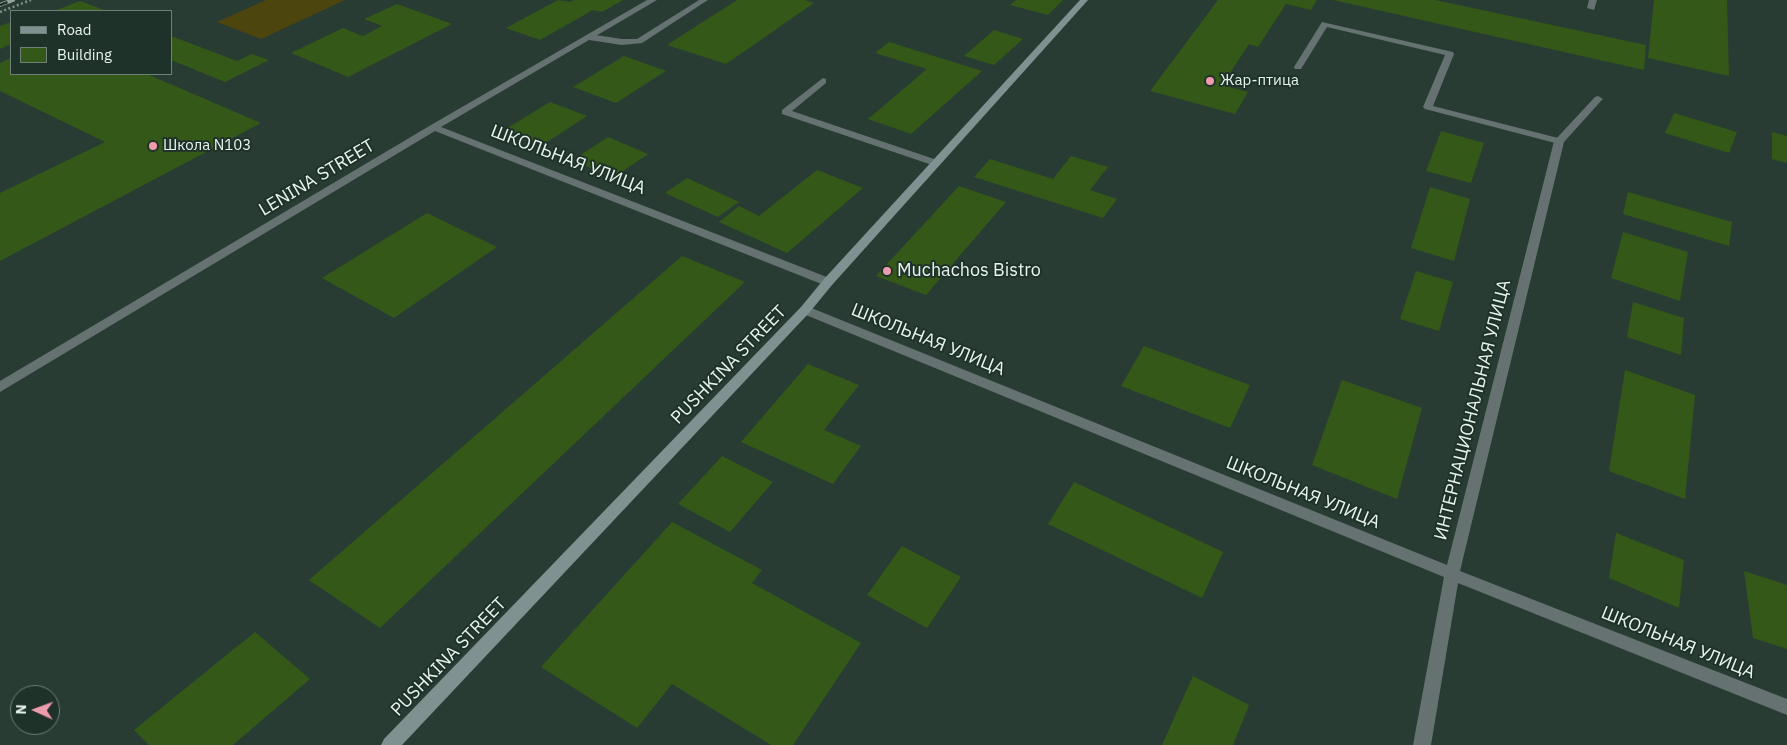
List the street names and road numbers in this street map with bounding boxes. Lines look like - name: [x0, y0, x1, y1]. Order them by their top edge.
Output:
- street label: ШКОЛЬНАЯ УЛИЦА: [487, 120, 649, 200]
- street label: LENINA STREET: [255, 135, 379, 221]
- street label: ИНТЕРНАЦИОНАЛЬНАЯ УЛИЦА: [1430, 278, 1516, 542]
- street label: ШКОЛЬНАЯ УЛИЦА: [848, 299, 1008, 381]
- street label: PUSHKINA STREET: [667, 301, 791, 429]
- street label: ШКОЛЬНАЯ УЛИЦА: [1223, 452, 1383, 534]
- street label: PUSHKINA STREET: [387, 593, 511, 721]
- street label: ШКОЛЬНАЯ УЛИЦА: [1598, 602, 1758, 684]

